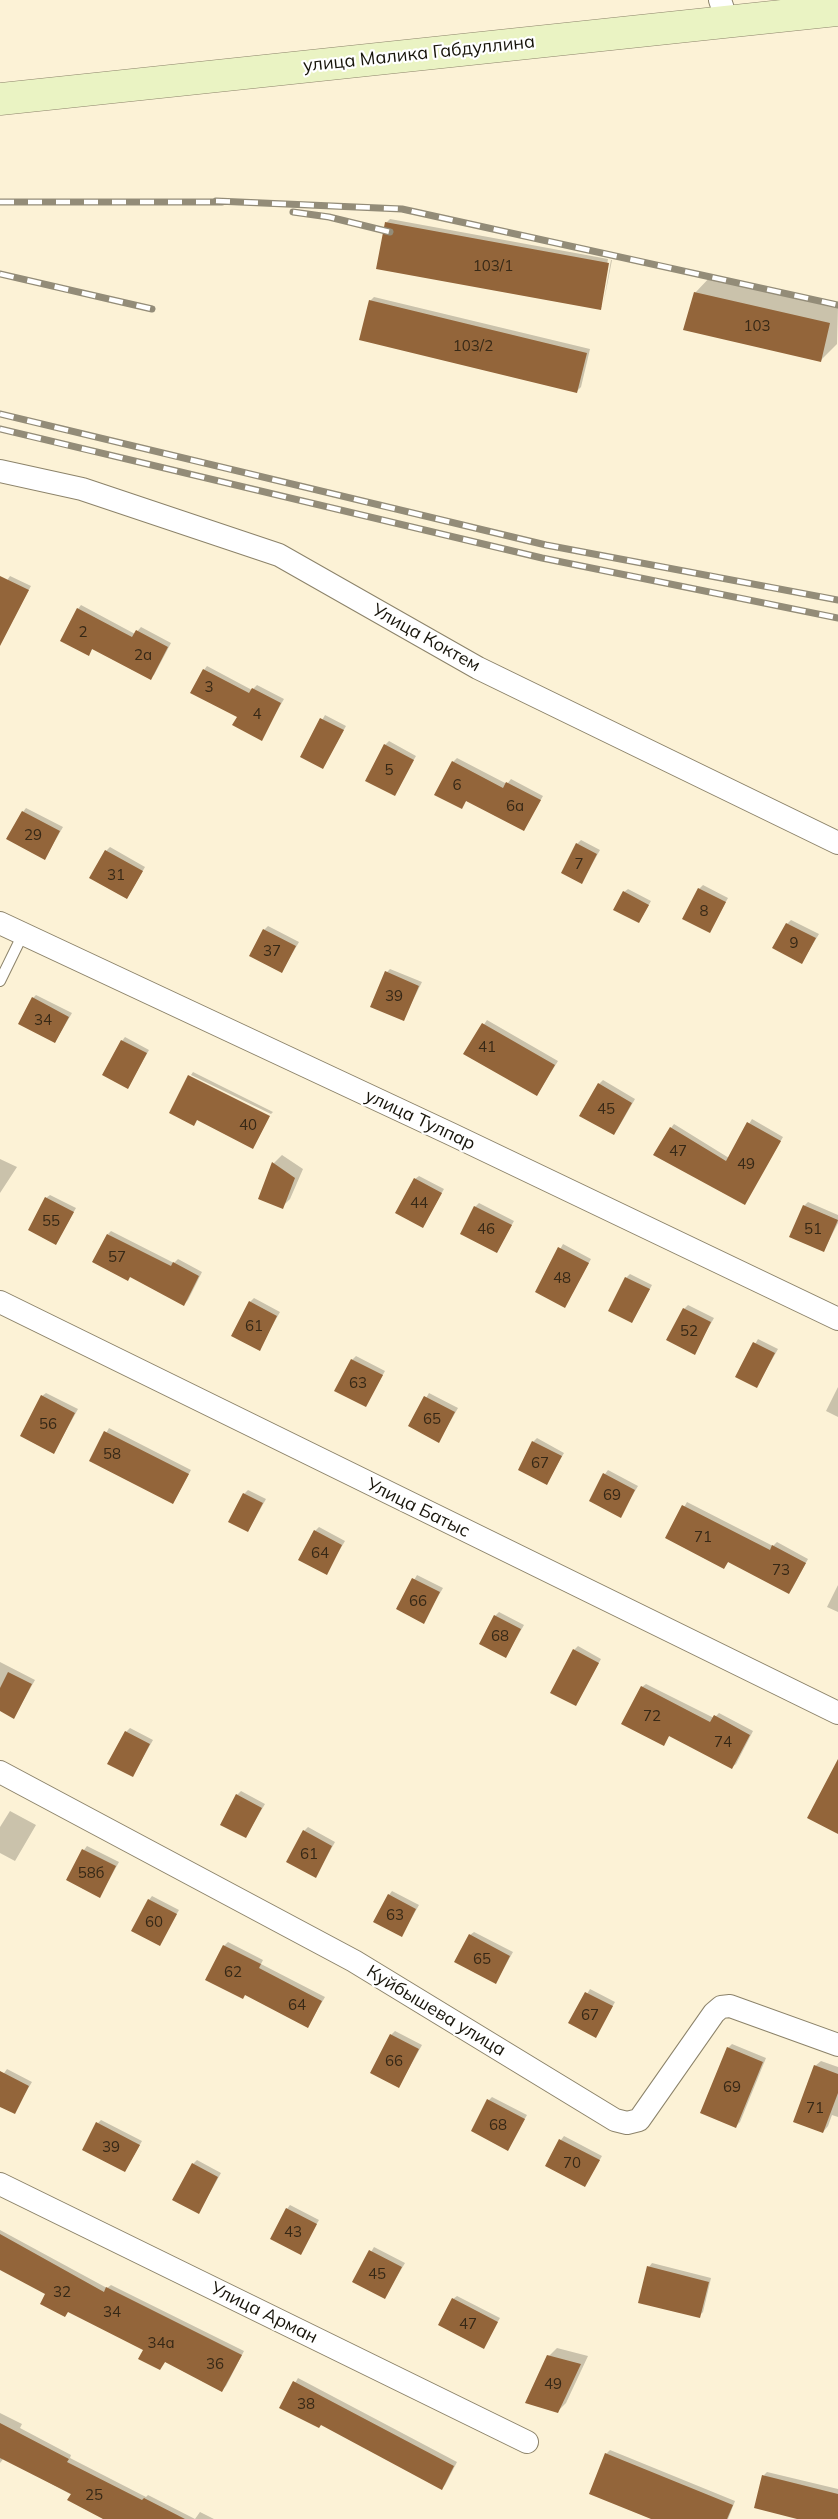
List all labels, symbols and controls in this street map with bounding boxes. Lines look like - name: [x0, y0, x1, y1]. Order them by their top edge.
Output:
- street label: улица Малика Габдуллина: [302, 31, 536, 77]
- house number: 103/1: [473, 257, 513, 275]
- house number: 103: [744, 317, 770, 335]
- house number: 103/2: [453, 337, 493, 355]
- street label: Улица Коктем: [368, 599, 484, 677]
- house number: 2: [79, 623, 87, 641]
- house number: 2а: [134, 646, 152, 664]
- house number: 3: [205, 678, 213, 696]
- house number: 4: [253, 705, 261, 723]
- house number: 5: [385, 761, 393, 779]
- house number: 6: [453, 776, 461, 794]
- house number: 6а: [506, 797, 524, 815]
- house number: 29: [24, 826, 42, 844]
- house number: 7: [575, 855, 583, 873]
- house number: 31: [107, 866, 125, 884]
- house number: 8: [700, 902, 708, 920]
- house number: 9: [790, 934, 798, 952]
- house number: 37: [263, 942, 281, 960]
- house number: 39: [385, 987, 403, 1005]
- house number: 34: [34, 1011, 52, 1029]
- house number: 41: [478, 1038, 496, 1056]
- street label: улица Тулпар: [361, 1085, 479, 1155]
- house number: 45: [597, 1100, 615, 1118]
- house number: 40: [239, 1116, 257, 1134]
- house number: 47: [669, 1142, 687, 1160]
- house number: 49: [737, 1155, 755, 1173]
- house number: 44: [410, 1194, 428, 1212]
- house number: 55: [42, 1212, 60, 1230]
- house number: 46: [477, 1220, 495, 1238]
- house number: 51: [804, 1220, 822, 1238]
- house number: 57: [108, 1248, 126, 1266]
- house number: 48: [553, 1269, 571, 1287]
- house number: 61: [245, 1317, 263, 1335]
- house number: 52: [680, 1322, 698, 1340]
- house number: 63: [349, 1374, 367, 1392]
- house number: 65: [423, 1410, 441, 1428]
- house number: 56: [39, 1415, 57, 1433]
- house number: 58: [103, 1445, 121, 1463]
- house number: 67: [531, 1454, 549, 1472]
- street label: Улица Батыс: [363, 1474, 473, 1542]
- house number: 69: [603, 1486, 621, 1504]
- house number: 71: [694, 1528, 712, 1546]
- house number: 64: [311, 1544, 329, 1562]
- house number: 73: [772, 1561, 790, 1579]
- house number: 66: [409, 1592, 427, 1610]
- house number: 68: [491, 1627, 509, 1645]
- house number: 72: [643, 1707, 661, 1725]
- house number: 74: [714, 1733, 732, 1751]
- house number: 61: [300, 1845, 318, 1863]
- house number: 58б: [78, 1864, 104, 1882]
- house number: 63: [386, 1906, 404, 1924]
- house number: 60: [145, 1913, 163, 1931]
- house number: 65: [473, 1950, 491, 1968]
- street label: Куйбышева улица: [362, 1961, 510, 2061]
- house number: 62: [224, 1963, 242, 1981]
- house number: 64: [288, 1996, 306, 2014]
- house number: 67: [581, 2006, 599, 2024]
- house number: 66: [385, 2052, 403, 2070]
- house number: 69: [723, 2078, 741, 2096]
- house number: 71: [806, 2099, 824, 2117]
- house number: 68: [489, 2116, 507, 2134]
- house number: 39: [102, 2138, 120, 2156]
- house number: 70: [563, 2154, 581, 2172]
- house number: 43: [284, 2223, 302, 2241]
- house number: 45: [368, 2265, 386, 2283]
- street label: Улица Арман: [207, 2278, 321, 2348]
- house number: 32: [53, 2283, 71, 2301]
- house number: 34: [103, 2303, 121, 2321]
- house number: 47: [459, 2315, 477, 2333]
- house number: 34а: [147, 2334, 175, 2352]
- house number: 36: [206, 2355, 224, 2373]
- house number: 49: [544, 2375, 562, 2393]
- house number: 38: [297, 2395, 315, 2413]
- house number: 25: [85, 2486, 103, 2504]

